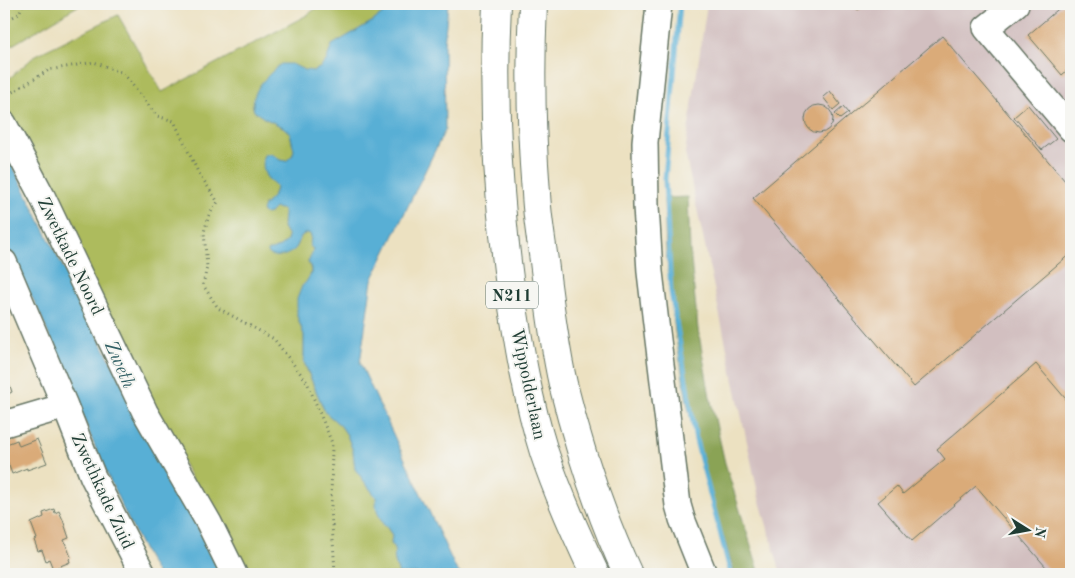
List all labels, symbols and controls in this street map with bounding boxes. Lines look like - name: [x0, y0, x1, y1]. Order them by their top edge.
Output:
- street label: Zwetkade Noord: [34, 195, 106, 318]
- road number: N211: [486, 282, 538, 308]
- street label: Wippolderlaan: [507, 327, 549, 442]
- water label: Zweth: [100, 338, 138, 392]
- street label: Zwethkade Zuid: [67, 431, 137, 552]
- north arrow: [1002, 506, 1052, 556]
- text: N: [1032, 526, 1048, 539]

